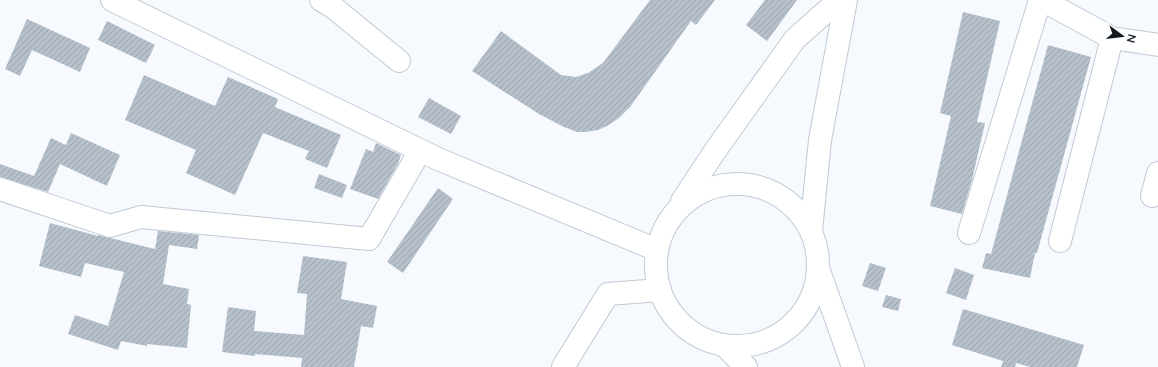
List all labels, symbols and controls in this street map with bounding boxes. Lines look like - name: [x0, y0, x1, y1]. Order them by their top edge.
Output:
- north arrow: [1102, 16, 1142, 56]
- text: N: [1124, 33, 1139, 44]

